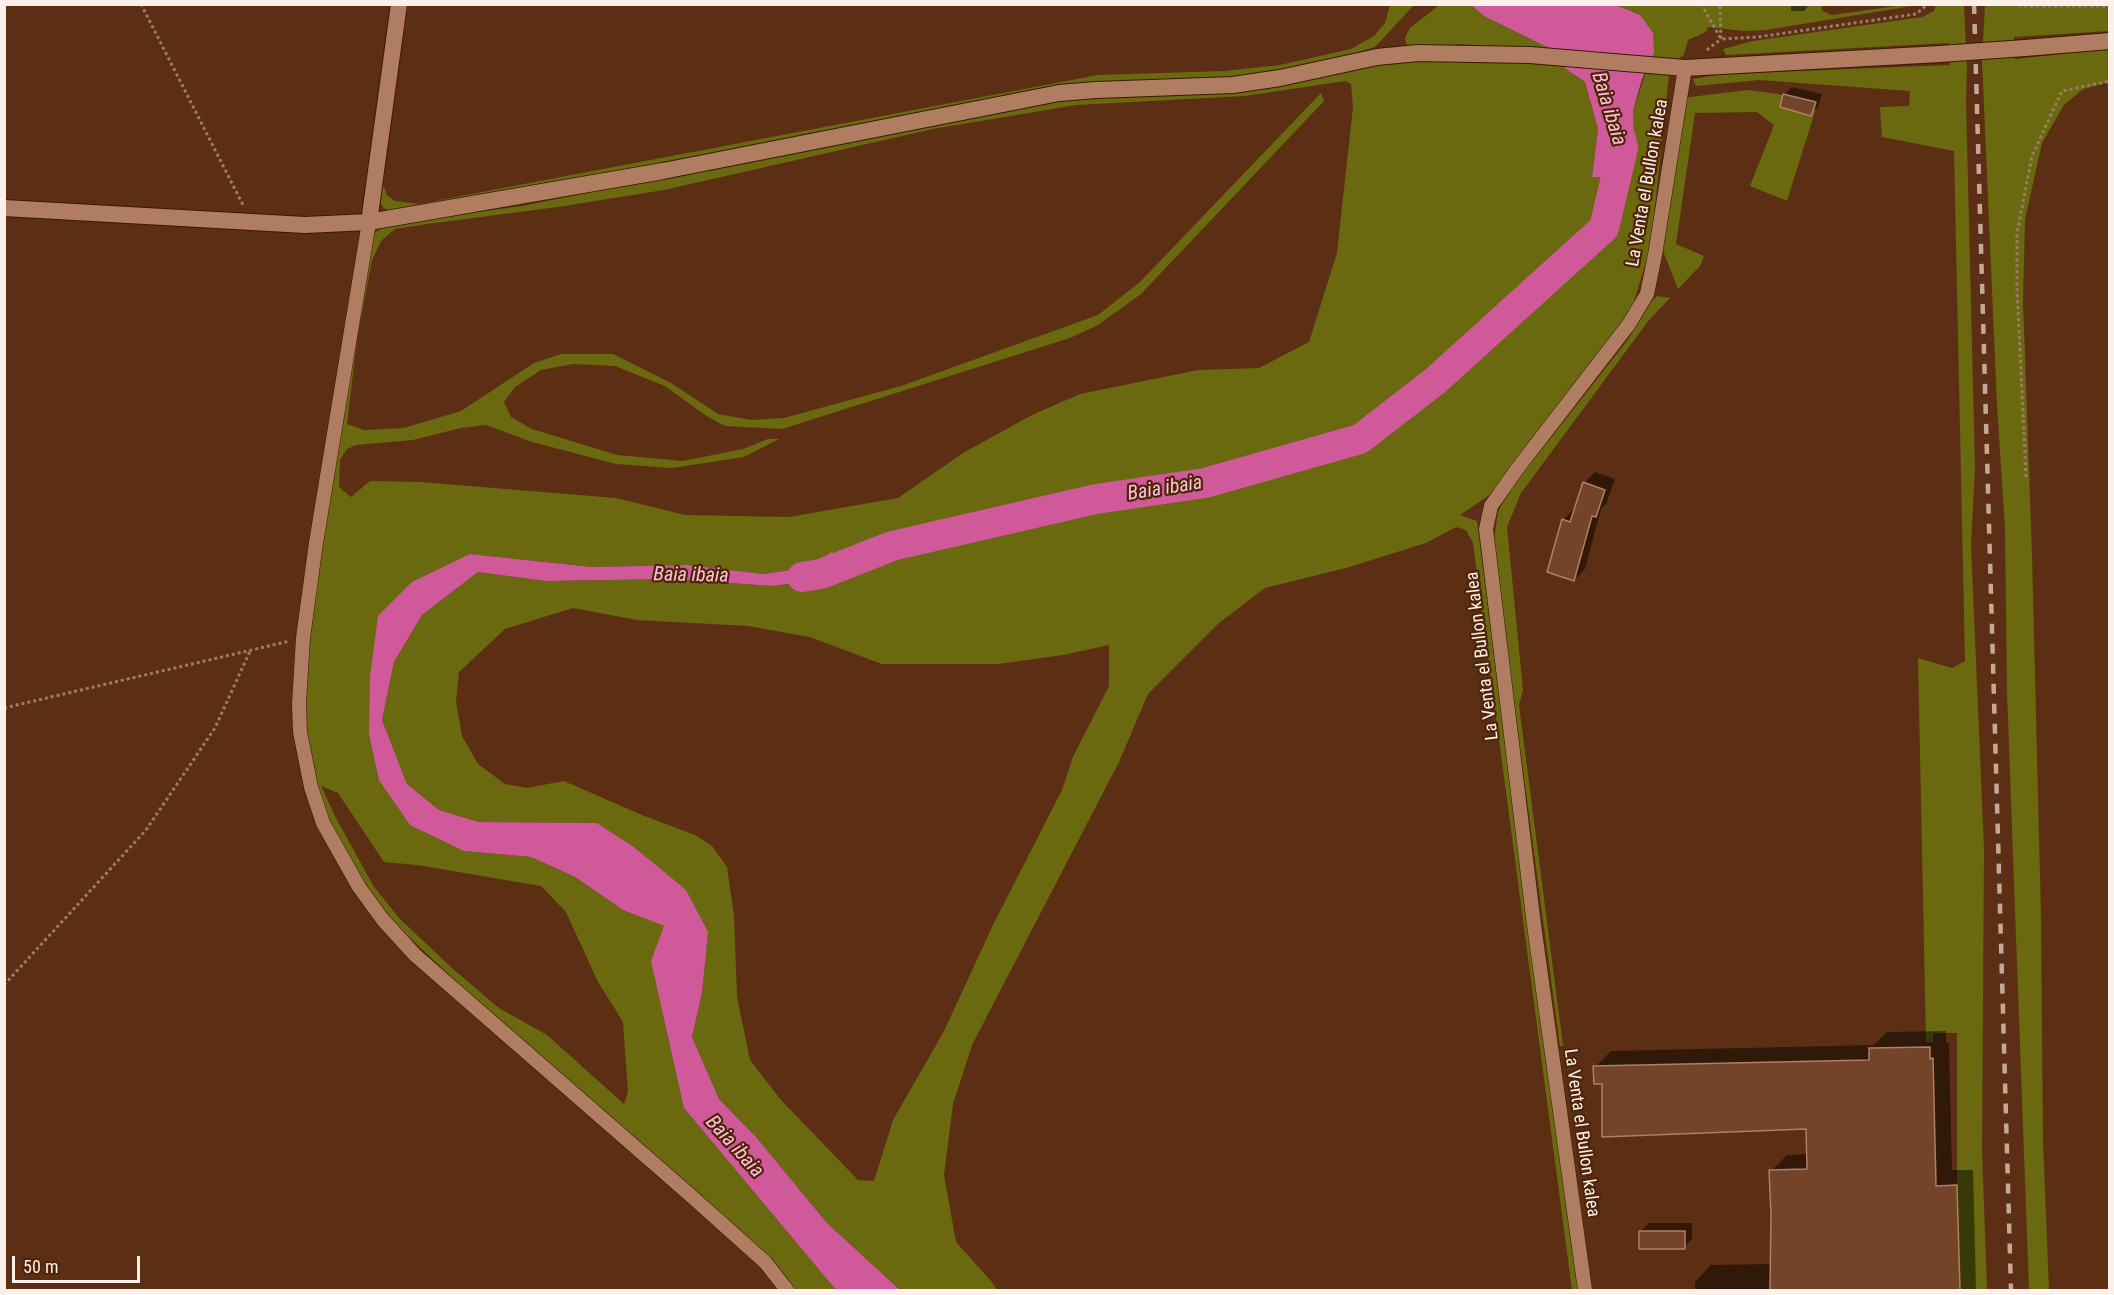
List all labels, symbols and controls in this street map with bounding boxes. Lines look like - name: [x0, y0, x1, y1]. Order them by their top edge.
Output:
- water label: Baia ibaia: [1586, 70, 1630, 148]
- street label: La Venta el Bullon kalea: [1623, 98, 1673, 268]
- water label: Baia ibaia: [1126, 471, 1204, 507]
- water label: Baia ibaia: [653, 563, 729, 589]
- street label: La Venta el Bullon kalea: [1462, 571, 1504, 741]
- street label: La Venta el Bullon kalea: [1559, 1048, 1603, 1218]
- water label: Baia ibaia: [700, 1111, 768, 1183]
- scale bar: [15, 1244, 142, 1282]
- text: 50 m: [23, 1256, 58, 1277]

